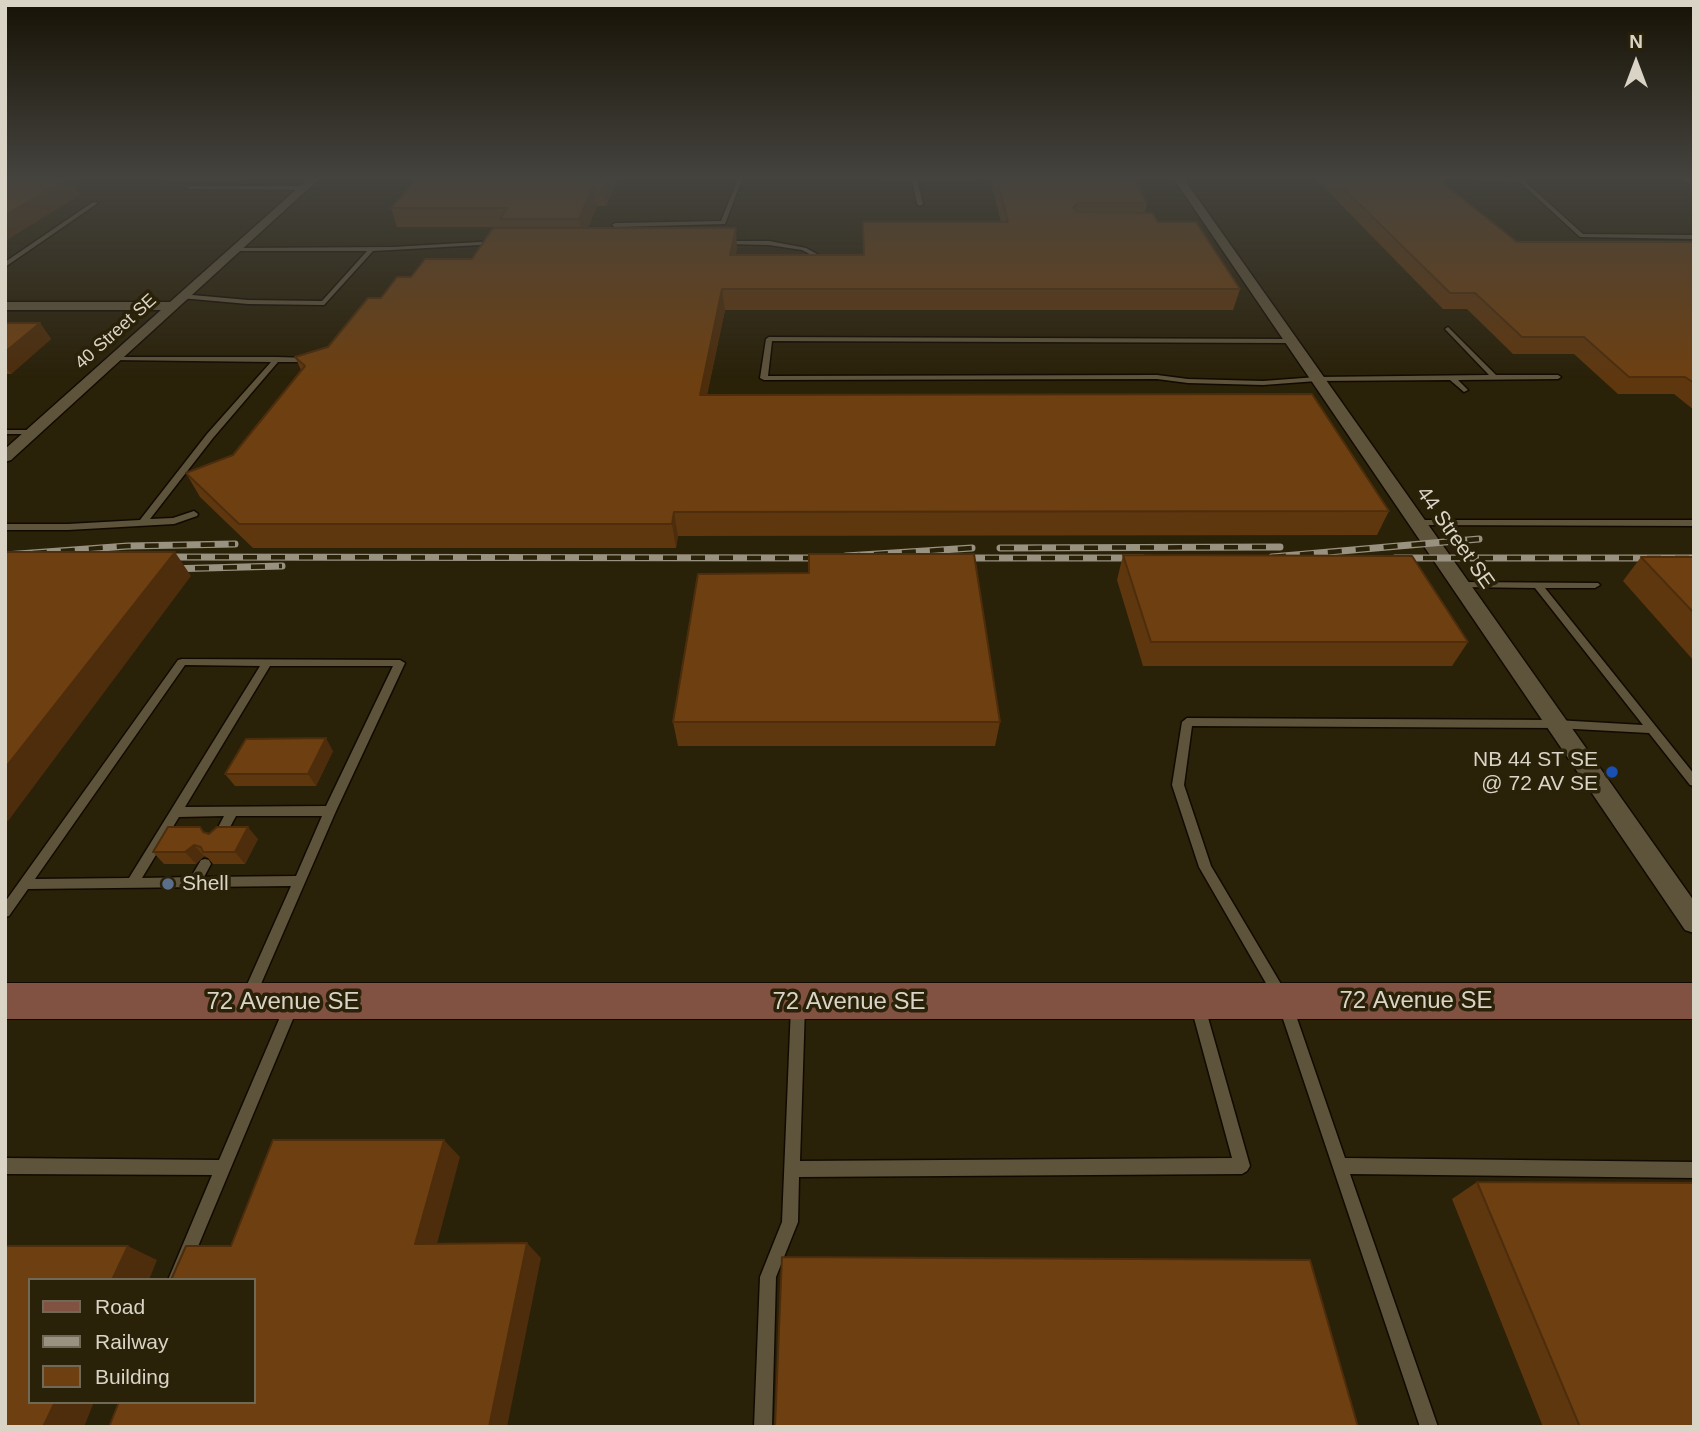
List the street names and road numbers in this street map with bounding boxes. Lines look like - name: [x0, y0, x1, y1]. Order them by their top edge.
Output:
- street label: 40 Street SE: [71, 290, 161, 374]
- street label: 44 Street SE: [1411, 482, 1499, 594]
- street label: 72 Avenue SE: [1339, 987, 1493, 1015]
- street label: 72 Avenue SE: [206, 988, 360, 1016]
- street label: 72 Avenue SE: [772, 988, 926, 1016]

